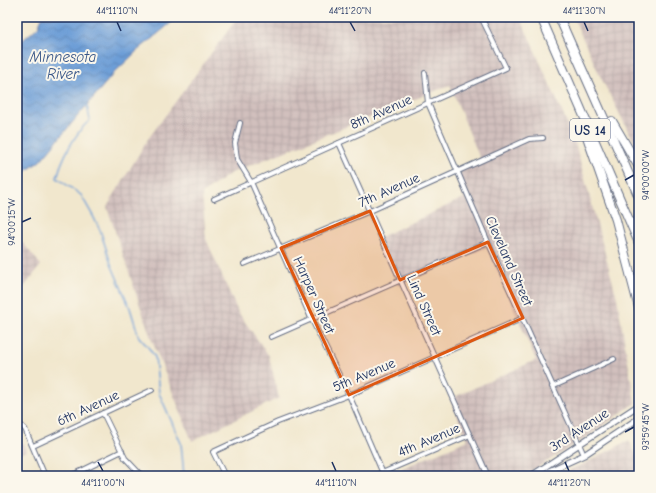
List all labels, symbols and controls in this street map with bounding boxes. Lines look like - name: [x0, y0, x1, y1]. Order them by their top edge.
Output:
- text: 44°11'10"N: [96, 5, 138, 17]
- text: 44°11'20"N: [329, 5, 371, 17]
- text: 44°11'30"N: [563, 5, 605, 17]
- water label: Minnesota River: [29, 48, 97, 83]
- street label: 8th Avenue: [347, 91, 415, 133]
- road number: US 14: [570, 119, 610, 141]
- text: 94°00'00"W: [640, 149, 652, 200]
- street label: 7th Avenue: [356, 169, 422, 211]
- text: 94°00'15"W: [6, 198, 18, 246]
- street label: Cleveland Street: [482, 213, 537, 309]
- street label: Harper Street: [289, 254, 339, 337]
- street label: Lind Street: [403, 272, 445, 339]
- street label: 5th Avenue: [330, 354, 398, 396]
- street label: 6th Avenue: [54, 386, 122, 430]
- text: 93°59'45"W: [640, 403, 652, 451]
- street label: 3rd Avenue: [546, 405, 612, 455]
- street label: 4th Avenue: [395, 419, 463, 461]
- text: 44°11'00"N: [81, 477, 125, 489]
- text: 44°11'10"N: [315, 477, 357, 489]
- text: 44°11'20"N: [548, 477, 590, 489]

